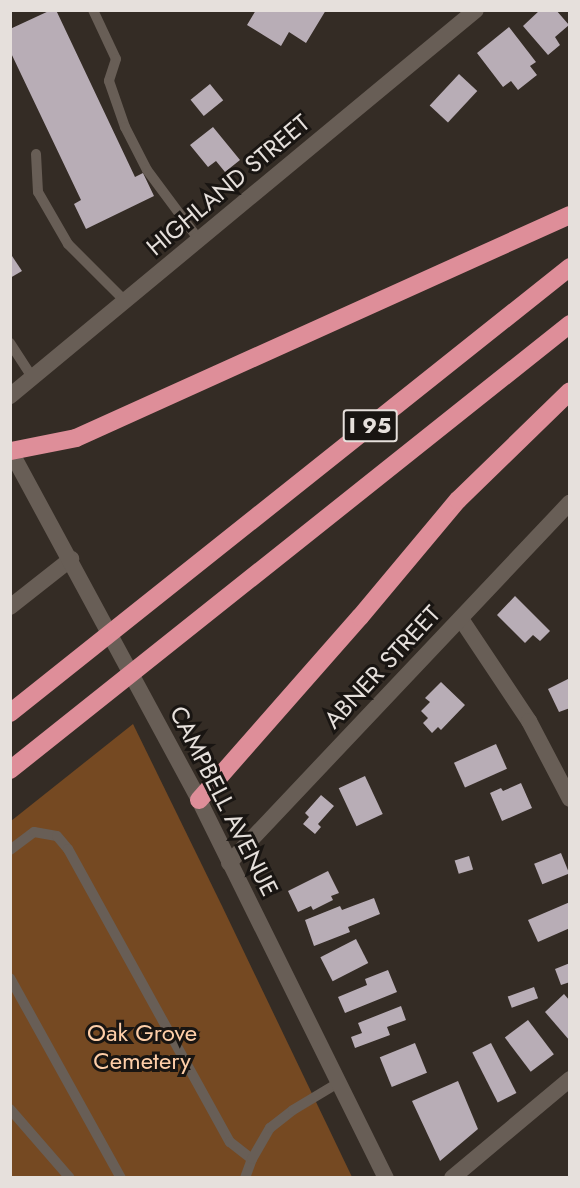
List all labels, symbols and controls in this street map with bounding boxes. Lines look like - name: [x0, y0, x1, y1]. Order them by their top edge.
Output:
- street label: HIGHLAND STREET: [141, 109, 315, 261]
- road number: I 95: [342, 407, 398, 445]
- street label: ABNER STREET: [318, 600, 446, 734]
- street label: CAMPBELL AVENUE: [164, 701, 284, 901]
- park label: Oak Grove Cemetery: [87, 1019, 197, 1075]

